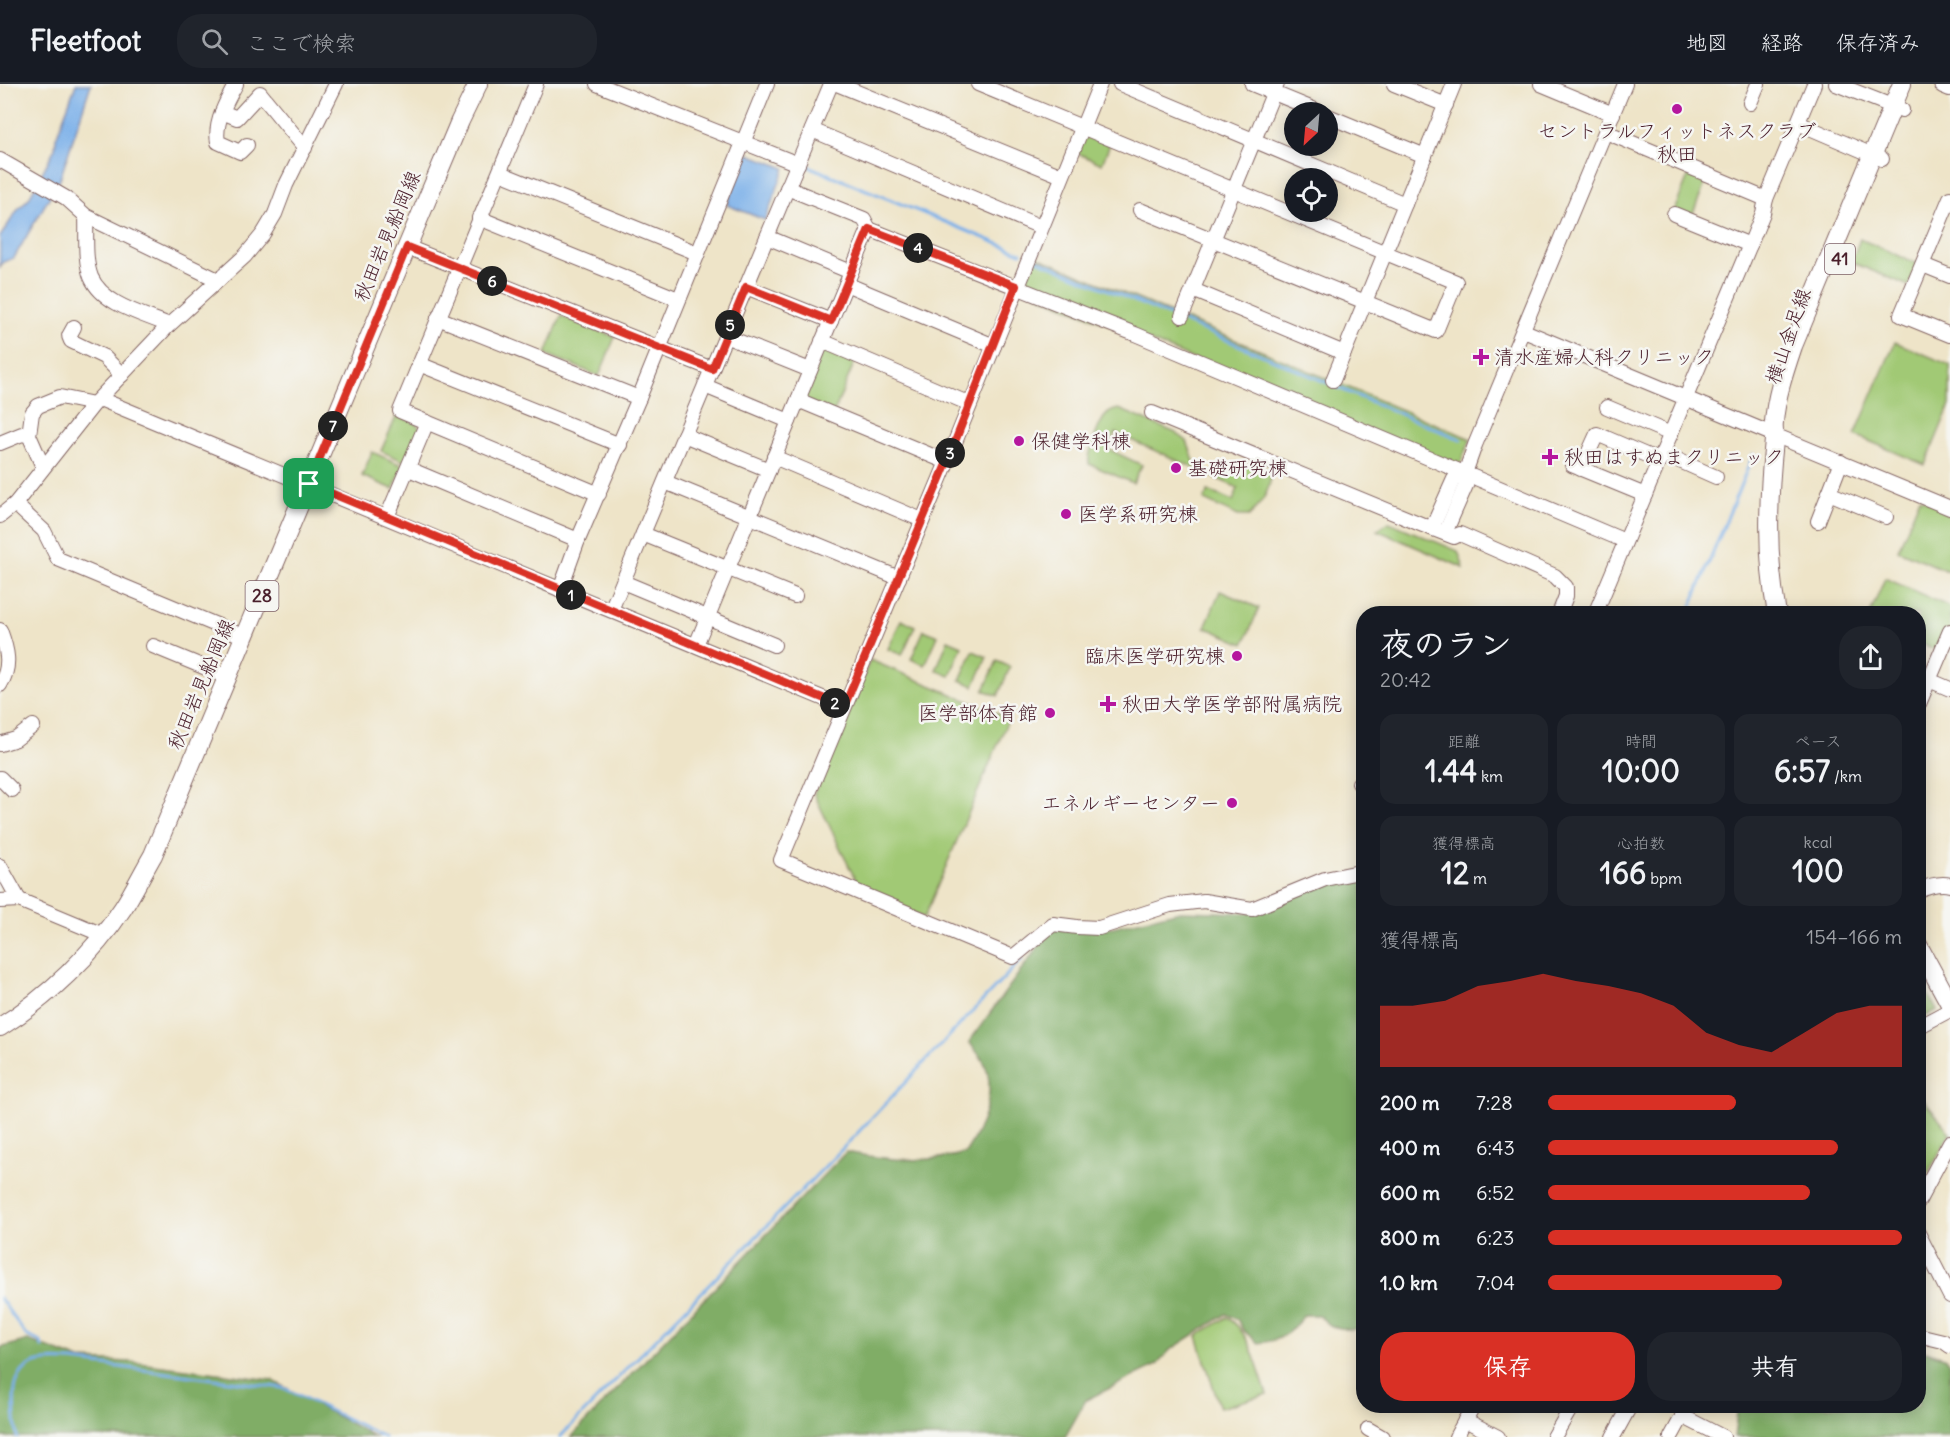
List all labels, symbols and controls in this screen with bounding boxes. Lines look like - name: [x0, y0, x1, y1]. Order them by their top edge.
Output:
- search box: [177, 14, 597, 68]
- text: Fleetfoot: [30, 23, 141, 59]
- icon: search: [198, 25, 231, 58]
- text: ここで検索: [246, 29, 356, 57]
- text: 地図: [1686, 29, 1728, 56]
- text: 経路: [1761, 29, 1803, 56]
- text: 保存済み: [1836, 29, 1920, 56]
- north arrow: [1284, 102, 1338, 156]
- map controls: [1284, 102, 1338, 222]
- marker: セントラルフィットネスクラブ 秋田: [1670, 102, 1684, 116]
- place label: セントラルフィットネスクラブ 秋田: [1538, 118, 1816, 166]
- street label: 秋田岩見船岡線: [348, 166, 425, 305]
- button: locate: [1284, 168, 1338, 222]
- pin: 4: [903, 233, 933, 263]
- text: 4: [913, 238, 923, 258]
- road number: 41: [1825, 244, 1855, 274]
- pin: 6: [477, 266, 507, 296]
- text: 6: [487, 271, 497, 291]
- street label: 横山金足線: [1759, 284, 1816, 387]
- pin: 5: [715, 310, 745, 340]
- text: 5: [725, 315, 735, 335]
- place label: 清水産婦人科クリニック: [1494, 344, 1714, 369]
- marker: 清水産婦人科クリニック: [1472, 348, 1490, 366]
- pin: 7: [318, 411, 348, 441]
- text: 7: [329, 416, 337, 436]
- place label: 保健学科棟: [1031, 428, 1131, 453]
- marker: 保健学科棟: [1012, 434, 1026, 448]
- pin: 3: [935, 438, 965, 468]
- text: 3: [945, 443, 955, 463]
- place label: 秋田はすぬまクリニック: [1564, 444, 1784, 469]
- marker: 秋田はすぬまクリニック: [1541, 448, 1559, 466]
- place label: 基礎研究棟: [1188, 455, 1288, 480]
- pin: [283, 458, 334, 509]
- marker: 基礎研究棟: [1169, 461, 1183, 475]
- icon: arrive: [292, 467, 325, 500]
- place label: 医学系研究棟: [1078, 501, 1198, 526]
- marker: 医学系研究棟: [1059, 507, 1073, 521]
- pin: 1: [556, 580, 586, 610]
- road number: 28: [246, 581, 278, 611]
- text: 1: [568, 585, 574, 605]
- street label: 秋田岩見船岡線: [162, 614, 239, 753]
- text: 夜のラン: [1380, 623, 1512, 665]
- button: share: [1839, 626, 1902, 689]
- place label: 臨床医学研究棟: [1085, 643, 1225, 668]
- marker: 臨床医学研究棟: [1230, 649, 1244, 663]
- text: 20:42: [1380, 667, 1431, 692]
- pin: 2: [820, 688, 850, 718]
- place label: 秋田大学医学部附属病院: [1122, 691, 1342, 716]
- text: 2: [831, 693, 839, 713]
- marker: 秋田大学医学部附属病院: [1099, 695, 1117, 713]
- place label: 医学部体育館: [918, 700, 1038, 725]
- marker: 医学部体育館: [1043, 706, 1057, 720]
- text: 距離: [1448, 731, 1480, 751]
- text: 時間: [1625, 731, 1657, 751]
- text: ペース: [1794, 731, 1842, 751]
- text: 1.44: [1425, 752, 1477, 790]
- text: 10:00: [1602, 752, 1680, 790]
- text: 6:57: [1774, 752, 1830, 790]
- text: km: [1477, 766, 1503, 786]
- text: /km: [1830, 766, 1862, 786]
- place label: エネルギーセンター: [1042, 790, 1220, 815]
- marker: エネルギーセンター: [1225, 796, 1239, 810]
- text: kcal: [1804, 832, 1832, 852]
- text: 獲得標高: [1432, 833, 1496, 853]
- text: 心拍数: [1617, 833, 1665, 853]
- text: 100: [1792, 852, 1844, 890]
- text: 12: [1441, 854, 1469, 892]
- text: 166: [1600, 854, 1646, 892]
- text: m: [1469, 868, 1487, 888]
- text: bpm: [1646, 868, 1682, 888]
- text: 154–166 m: [1806, 924, 1902, 949]
- text: 獲得標高: [1380, 927, 1460, 952]
- text: 200 m: [1380, 1090, 1440, 1115]
- text: 7:28: [1476, 1090, 1513, 1115]
- text: 400 m: [1380, 1135, 1440, 1160]
- text: 6:43: [1476, 1135, 1515, 1160]
- text: 600 m: [1380, 1180, 1440, 1205]
- text: 6:52: [1476, 1180, 1515, 1205]
- text: 800 m: [1380, 1225, 1440, 1250]
- text: 6:23: [1476, 1225, 1514, 1250]
- text: 1.0 km: [1380, 1270, 1438, 1295]
- text: 7:04: [1476, 1270, 1515, 1295]
- button: 保存: [1380, 1332, 1635, 1401]
- button: 共有: [1647, 1332, 1902, 1401]

